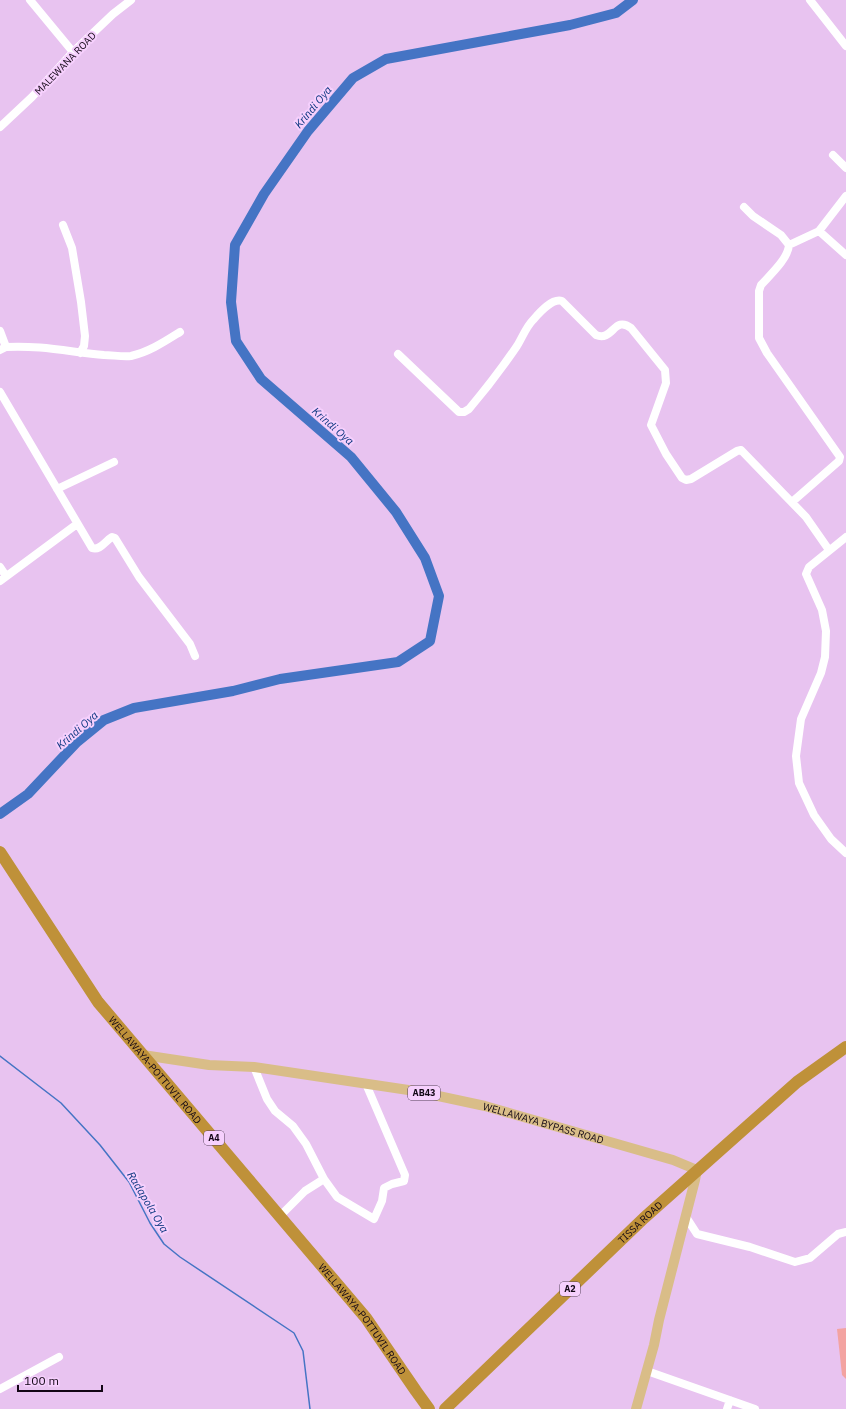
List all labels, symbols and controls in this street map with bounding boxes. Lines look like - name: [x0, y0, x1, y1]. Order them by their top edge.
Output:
- street label: MALEWANA ROAD: [32, 29, 99, 98]
- water label: Krindi Oya: [291, 83, 335, 131]
- water label: Krindi Oya: [309, 404, 357, 448]
- water label: Krindi Oya: [53, 708, 101, 752]
- street label: WELLAWAYA-POTTUVIL ROAD: [106, 1014, 205, 1127]
- road number: AB43: [408, 1086, 440, 1100]
- street label: WELLAWAYA BYPASS ROAD: [482, 1100, 605, 1147]
- road number: A4: [204, 1131, 224, 1145]
- water label: Radapola Oya: [124, 1169, 172, 1235]
- street label: TISSA ROAD: [615, 1198, 666, 1247]
- street label: WELLAWAYA-POTTUVIL ROAD: [315, 1261, 409, 1377]
- road number: A2: [560, 1282, 580, 1296]
- scale bar: [18, 1367, 102, 1393]
- text: 100 m: [24, 1373, 59, 1388]

